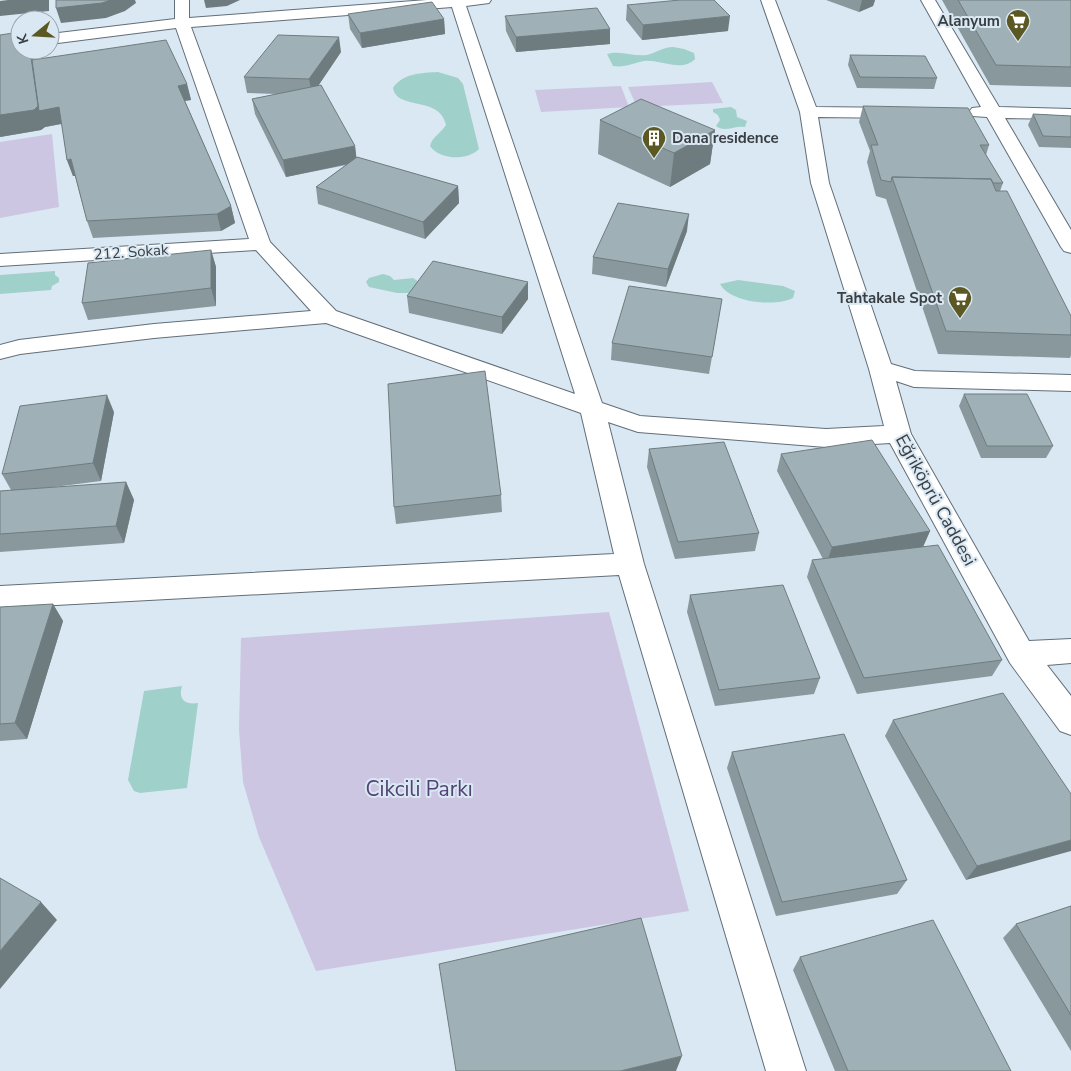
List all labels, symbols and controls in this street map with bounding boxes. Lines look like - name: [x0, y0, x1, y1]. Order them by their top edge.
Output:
- supermarket icon: Alanyum: [1005, 8, 1031, 42]
- north arrow: [10, 10, 60, 60]
- place label: Alanyum: [937, 11, 1000, 31]
- text: K: [12, 31, 34, 46]
- building icon: Dana residence: [641, 125, 667, 159]
- place label: Dana residence: [672, 128, 779, 148]
- street label: 212. Sokak: [93, 239, 169, 265]
- supermarket icon: Tahtakale Spot: [947, 285, 973, 319]
- place label: Tahtakale Spot: [837, 288, 942, 308]
- street label: Eğriköprü Caddesi: [890, 430, 982, 570]
- park label: Cikcili Parkı: [365, 775, 473, 803]

